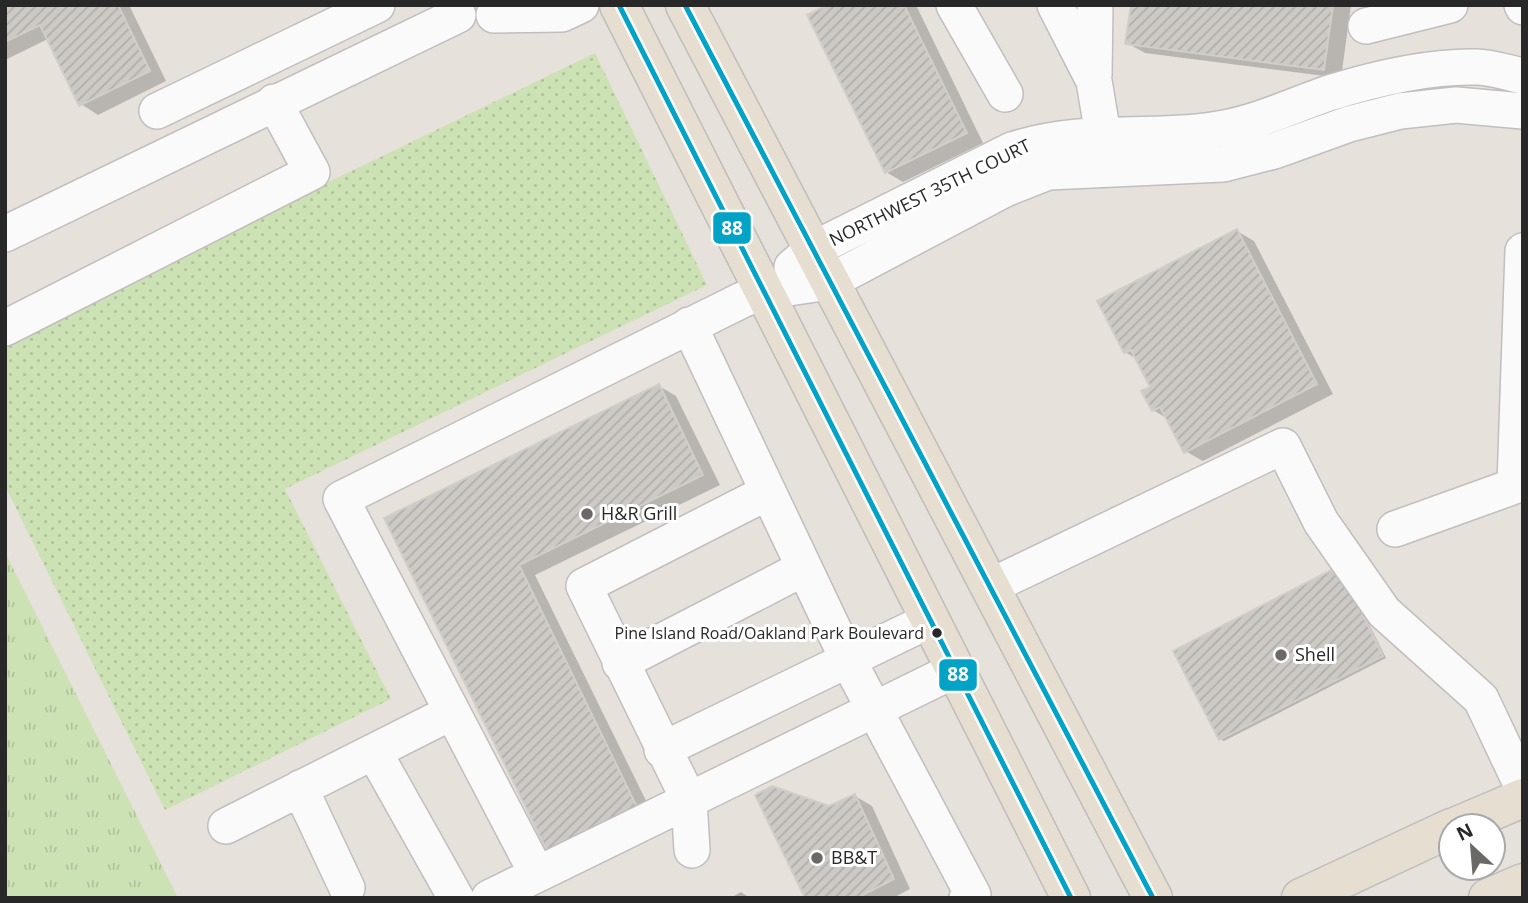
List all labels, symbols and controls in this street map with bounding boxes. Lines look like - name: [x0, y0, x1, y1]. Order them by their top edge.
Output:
- street label: NORTHWEST 35TH COURT: [825, 133, 1034, 251]
- line badge: 88: [712, 211, 752, 245]
- text: 88: [721, 215, 743, 241]
- place label: H&R Grill: [601, 501, 677, 525]
- marker: H&R Grill: [579, 506, 595, 522]
- place label: Pine Island Road/Oakland Park Boulevard: [615, 622, 924, 644]
- marker: Pine Island Road/Oakland Park Boulevard: [930, 626, 944, 640]
- place label: Shell: [1295, 642, 1335, 666]
- marker: Shell: [1273, 647, 1289, 663]
- line badge: 88: [938, 658, 978, 692]
- text: 88: [947, 661, 969, 687]
- north arrow: [1437, 812, 1507, 882]
- text: N: [1452, 817, 1477, 847]
- place label: BB&T: [831, 845, 877, 869]
- marker: BB&T: [809, 850, 825, 866]

